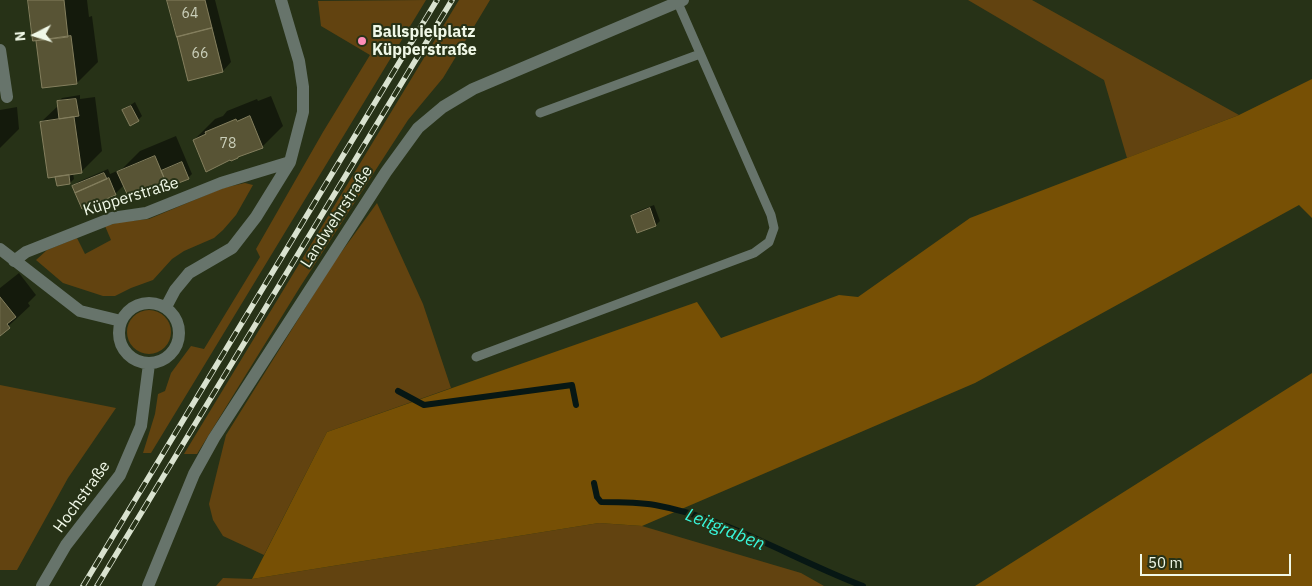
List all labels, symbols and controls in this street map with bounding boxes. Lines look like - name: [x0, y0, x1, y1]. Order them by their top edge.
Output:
- house number: 64: [182, 6, 198, 22]
- north arrow: [10, 10, 60, 60]
- place label: Ballspielplatz Küpperstraße: [372, 22, 477, 60]
- text: N: [11, 30, 29, 42]
- marker: Ballspielplatz Küpperstraße: [356, 35, 368, 47]
- house number: 66: [192, 46, 208, 62]
- house number: 78: [220, 136, 236, 152]
- street label: Landwehrstraße: [297, 162, 377, 272]
- street label: Küpperstraße: [81, 173, 181, 221]
- street label: Hochstraße: [50, 457, 114, 537]
- water label: Leitgraben: [682, 504, 768, 556]
- scale bar: [1142, 544, 1293, 576]
- text: 50 m: [1148, 553, 1183, 572]

